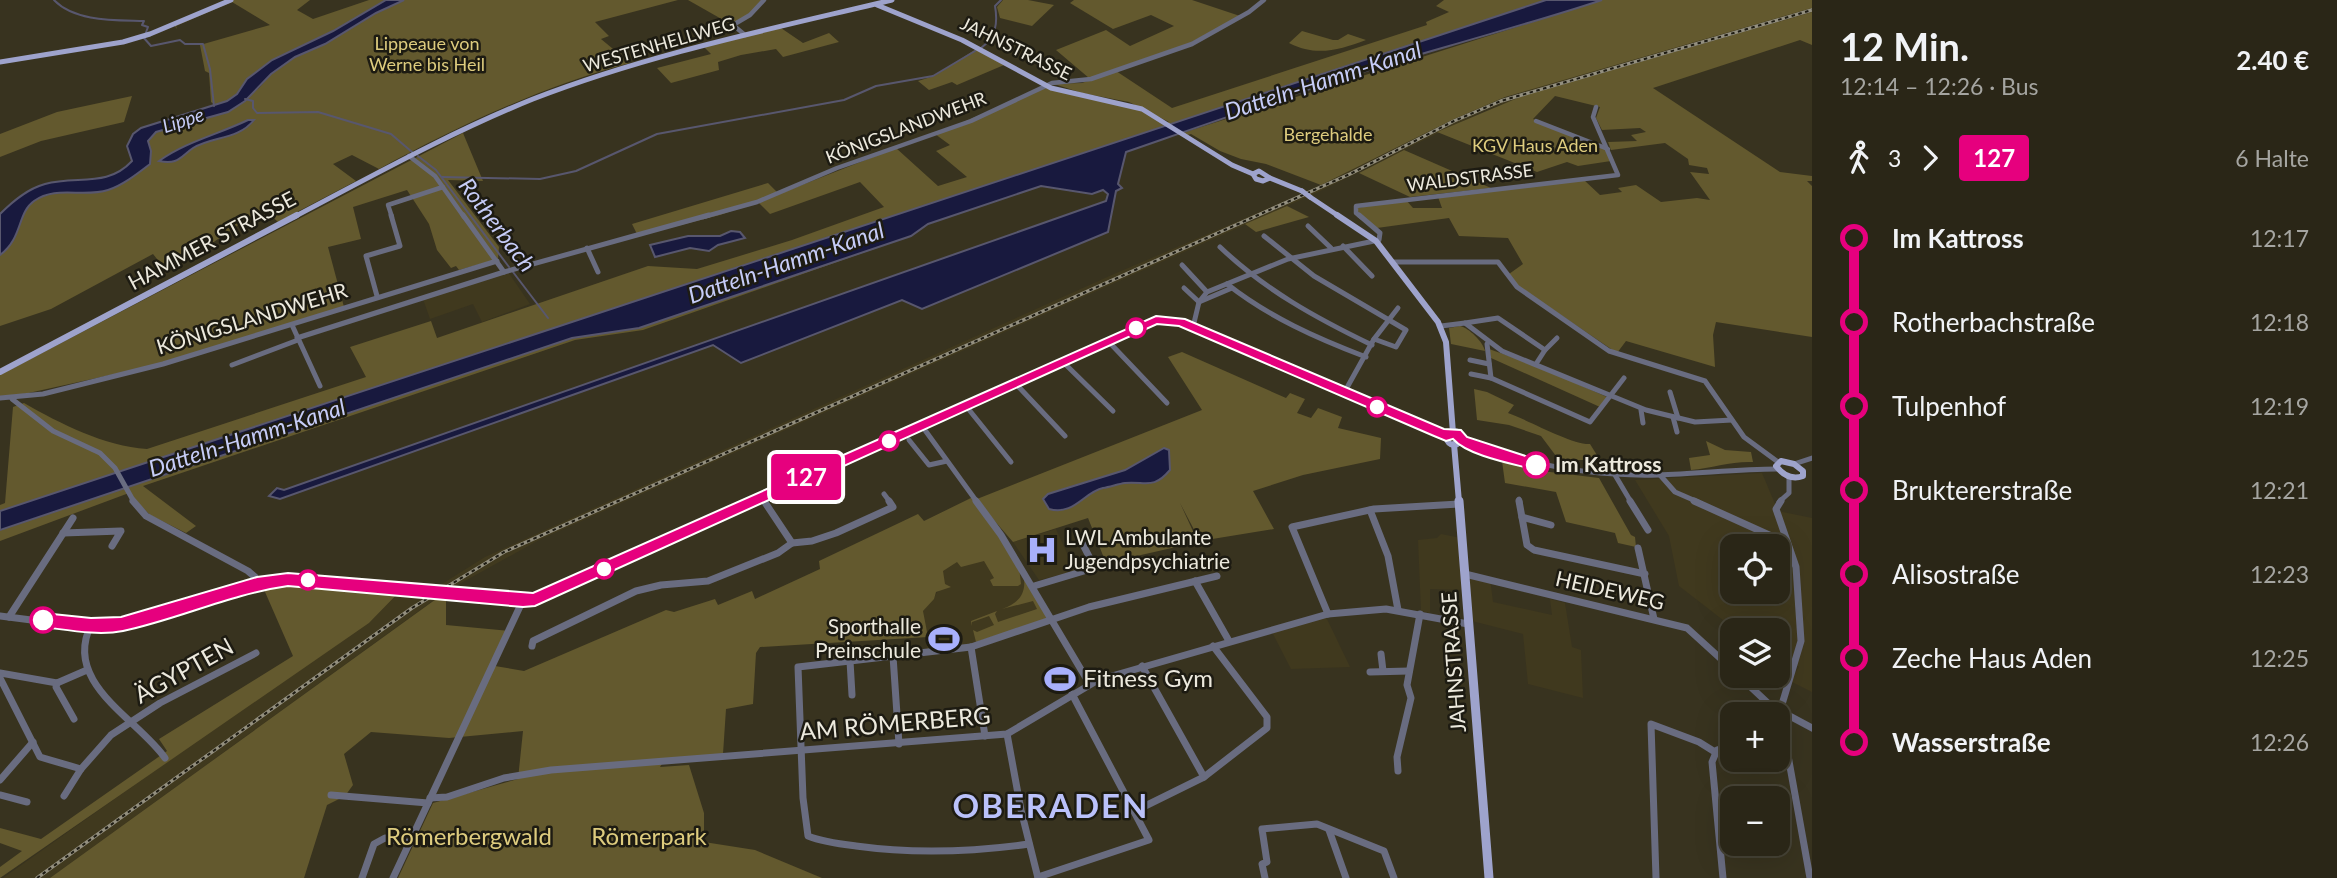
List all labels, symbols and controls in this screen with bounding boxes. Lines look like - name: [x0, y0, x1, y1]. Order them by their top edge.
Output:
- street label: WESTENHELLWEG: [580, 12, 737, 76]
- street label: JAHNSTRASSE: [957, 12, 1076, 84]
- text: 12 Min.: [1840, 23, 1969, 69]
- park label: Lippeaue von Werne bis Heil: [369, 32, 485, 75]
- water label: Datteln-Hamm-Kanal: [1221, 35, 1425, 125]
- text: 2.40 €: [2236, 44, 2309, 76]
- text: 12:14 – 12:26 · Bus: [1840, 72, 2039, 100]
- street label: KÖNIGSLANDWEHR: [822, 86, 990, 168]
- water label: Lippe: [159, 102, 207, 137]
- park label: Bergehalde: [1284, 123, 1372, 145]
- park label: KGV Haus Aden: [1472, 134, 1598, 156]
- icon: walk: [1840, 139, 1878, 177]
- icon: forward: [1911, 139, 1949, 177]
- text: 127: [1973, 143, 2015, 172]
- text: 3: [1888, 144, 1901, 172]
- text: 6 Halte: [2235, 144, 2309, 172]
- street label: WALDSTRASSE: [1406, 158, 1534, 196]
- water label: Rotherbach: [453, 172, 542, 277]
- street label: HAMMER STRASSE: [123, 185, 299, 294]
- water label: Datteln-Hamm-Kanal: [684, 215, 887, 309]
- text: Im Kattross: [1892, 222, 2024, 254]
- text: 12:17: [2250, 224, 2309, 252]
- street label: KÖNIGSLANDWEHR: [153, 276, 351, 359]
- text: Rotherbachstraße: [1892, 306, 2095, 338]
- text: 12:18: [2250, 308, 2309, 336]
- unlabelled marker: [1126, 318, 1146, 338]
- text: Tulpenhof: [1892, 390, 2006, 422]
- water label: Datteln-Hamm-Kanal: [145, 392, 349, 482]
- text: 12:19: [2250, 392, 2309, 420]
- unlabelled marker: [1367, 397, 1387, 417]
- unlabelled marker: [879, 431, 899, 451]
- place label: Im Kattross: [1555, 451, 1661, 476]
- marker: Im Kattross: [1523, 452, 1549, 478]
- line badge: 127: [766, 454, 846, 500]
- text: 127: [785, 462, 827, 491]
- text: Bruktererstraße: [1892, 474, 2072, 506]
- text: 12:21: [2250, 476, 2309, 504]
- place label: LWL Ambulante Jugendpsychiatrie: [1065, 524, 1230, 573]
- hospital icon: LWL Ambulante Jugendpsychiatrie: [1025, 533, 1059, 567]
- map controls: [1720, 534, 1790, 856]
- button: locate: [1720, 534, 1790, 604]
- text: Alisostraße: [1892, 558, 2020, 590]
- unlabelled marker: [594, 559, 614, 579]
- text: 12:23: [2250, 560, 2309, 588]
- street label: HEIDEWEG: [1553, 565, 1667, 614]
- unlabelled marker: [298, 570, 318, 590]
- street label: JAHNSTRASSE: [1435, 591, 1470, 733]
- unlabelled marker: [30, 607, 56, 633]
- place label: Sporthalle Preinschule: [815, 613, 921, 662]
- button: layers: [1720, 618, 1790, 688]
- sports icon: Sporthalle Preinschule: [927, 622, 961, 656]
- street label: ÄGYPTEN: [129, 631, 238, 709]
- text: Zeche Haus Aden: [1892, 642, 2092, 674]
- text: 12:25: [2250, 644, 2309, 672]
- sports icon: Fitness Gym: [1043, 662, 1077, 696]
- place label: Fitness Gym: [1083, 663, 1213, 692]
- street label: AM RÖMERBERG: [798, 700, 992, 745]
- button: +: [1720, 702, 1790, 772]
- text: Wasserstraße: [1892, 726, 2051, 758]
- text: 12:26: [2250, 728, 2309, 756]
- district label: OBERADEN: [952, 785, 1150, 825]
- button: −: [1720, 786, 1790, 856]
- park label: Römerbergwald: [386, 821, 552, 850]
- park label: Römerpark: [591, 821, 707, 850]

